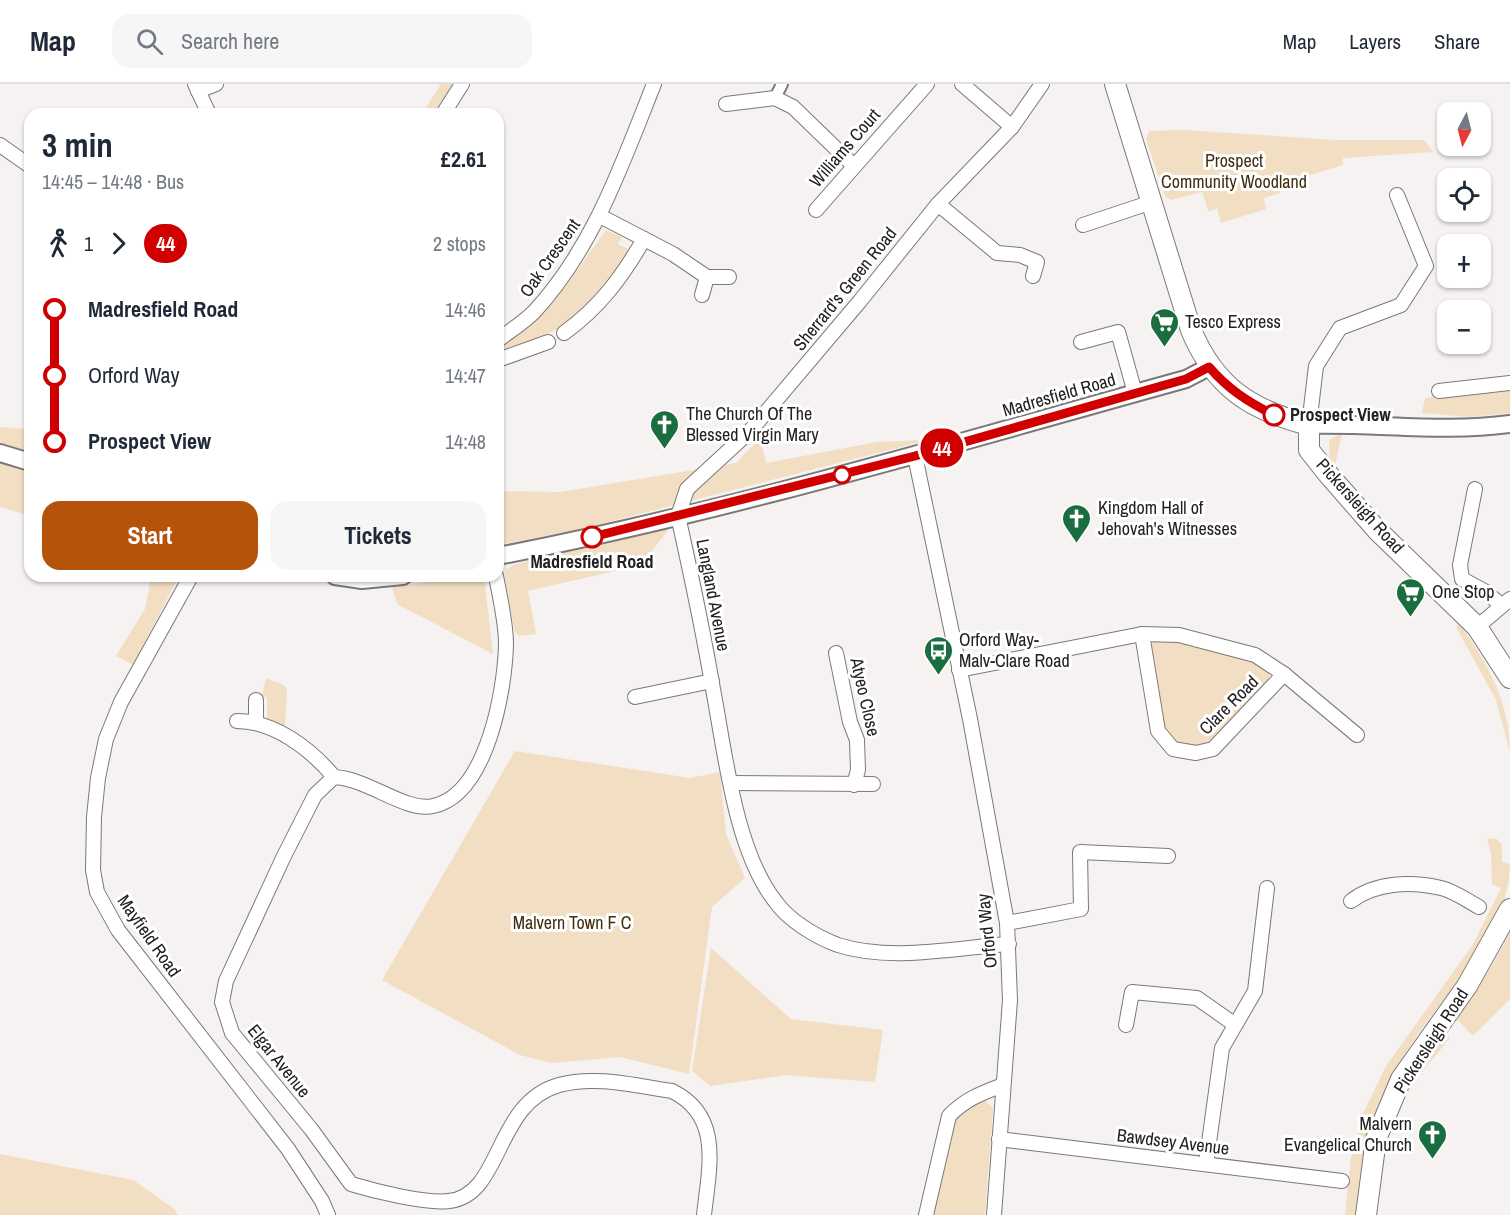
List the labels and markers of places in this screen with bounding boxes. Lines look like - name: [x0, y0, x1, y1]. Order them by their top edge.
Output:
- supermarket icon: Tesco Express: [1148, 306, 1180, 348]
- place label: Tesco Express: [1185, 309, 1281, 334]
- place label: The Church Of The Blessed Virgin Mary: [686, 401, 819, 447]
- place label: Prospect View: [1290, 402, 1391, 427]
- marker: Prospect View: [1263, 404, 1285, 426]
- church icon: The Church Of The Blessed Virgin Mary: [649, 408, 681, 450]
- unlabelled marker: [833, 466, 851, 484]
- place label: Kingdom Hall of Jehovah's Witnesses: [1098, 495, 1237, 541]
- church icon: Kingdom Hall of Jehovah's Witnesses: [1061, 502, 1093, 544]
- marker: Madresfield Road: [581, 526, 603, 548]
- place label: Madresfield Road: [530, 549, 654, 574]
- supermarket icon: One Stop: [1395, 576, 1427, 618]
- place label: One Stop: [1432, 579, 1494, 604]
- place label: Orford Way- Malv-Clare Road: [959, 627, 1070, 673]
- bus stop icon: Orford Way- Malv-Clare Road: [922, 634, 954, 676]
- place label: Malvern Evangelical Church: [1284, 1111, 1412, 1157]
- church icon: Malvern Evangelical Church: [1417, 1118, 1449, 1160]

